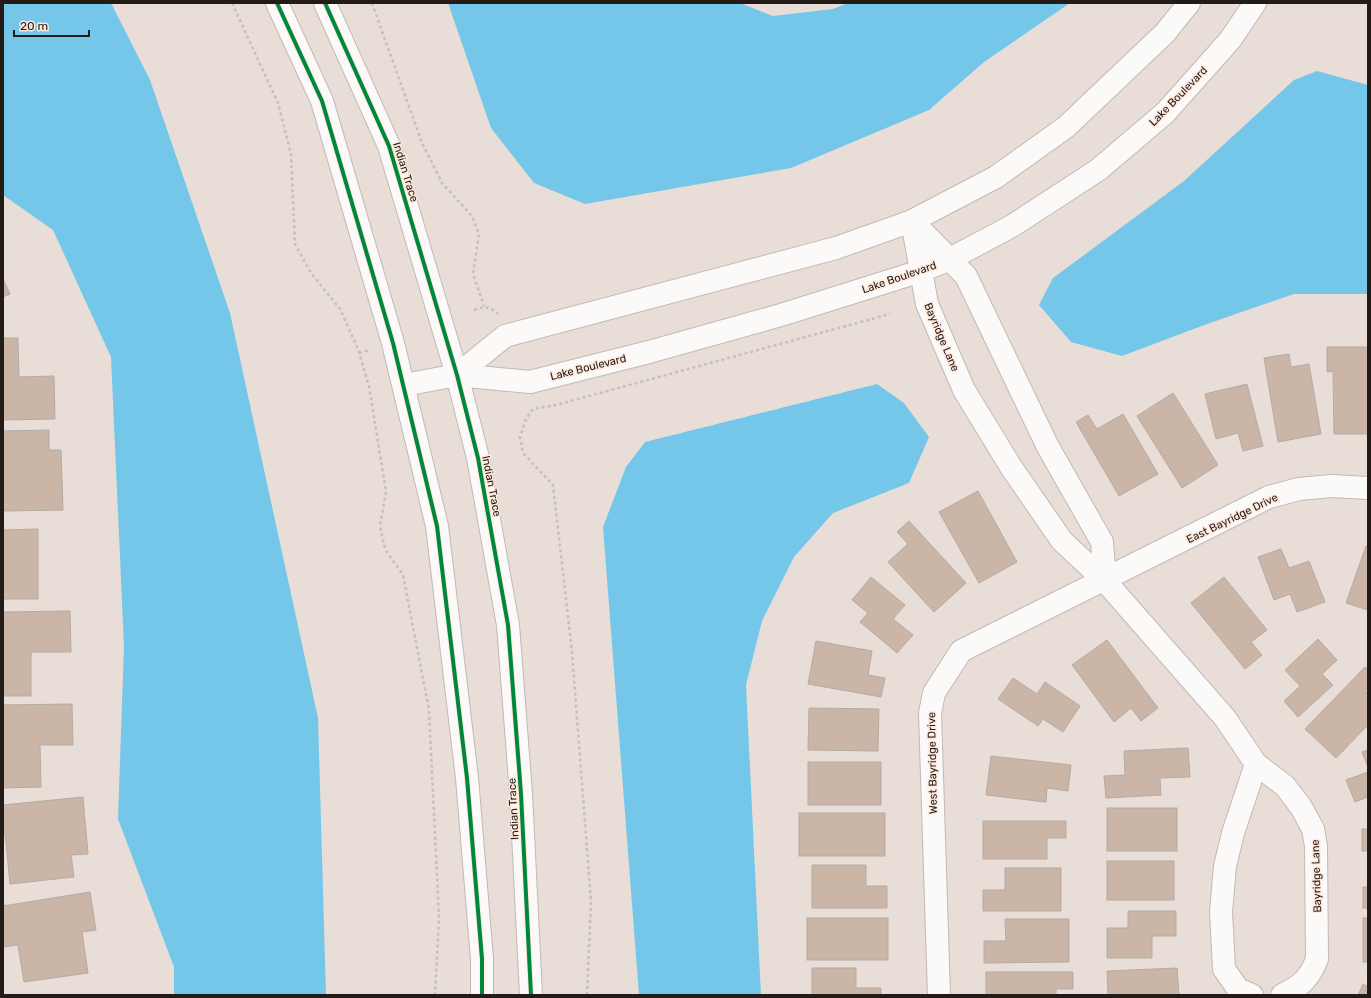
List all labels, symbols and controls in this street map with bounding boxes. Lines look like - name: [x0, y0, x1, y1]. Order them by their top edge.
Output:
- scale bar: [14, 12, 89, 38]
- text: 20 m: [20, 19, 48, 33]
- street label: Lake Boulevard: [1147, 64, 1210, 129]
- street label: Indian Trace: [390, 141, 421, 204]
- street label: Lake Boulevard: [860, 259, 938, 296]
- street label: Bayridge Lane: [921, 301, 962, 373]
- street label: Lake Boulevard: [549, 352, 628, 383]
- street label: Indian Trace: [479, 454, 504, 518]
- street label: East Bayridge Drive: [1184, 491, 1280, 546]
- street label: West Bayridge Drive: [925, 712, 940, 814]
- street label: Indian Trace: [505, 778, 522, 840]
- street label: Bayridge Lane: [1309, 839, 1324, 913]

